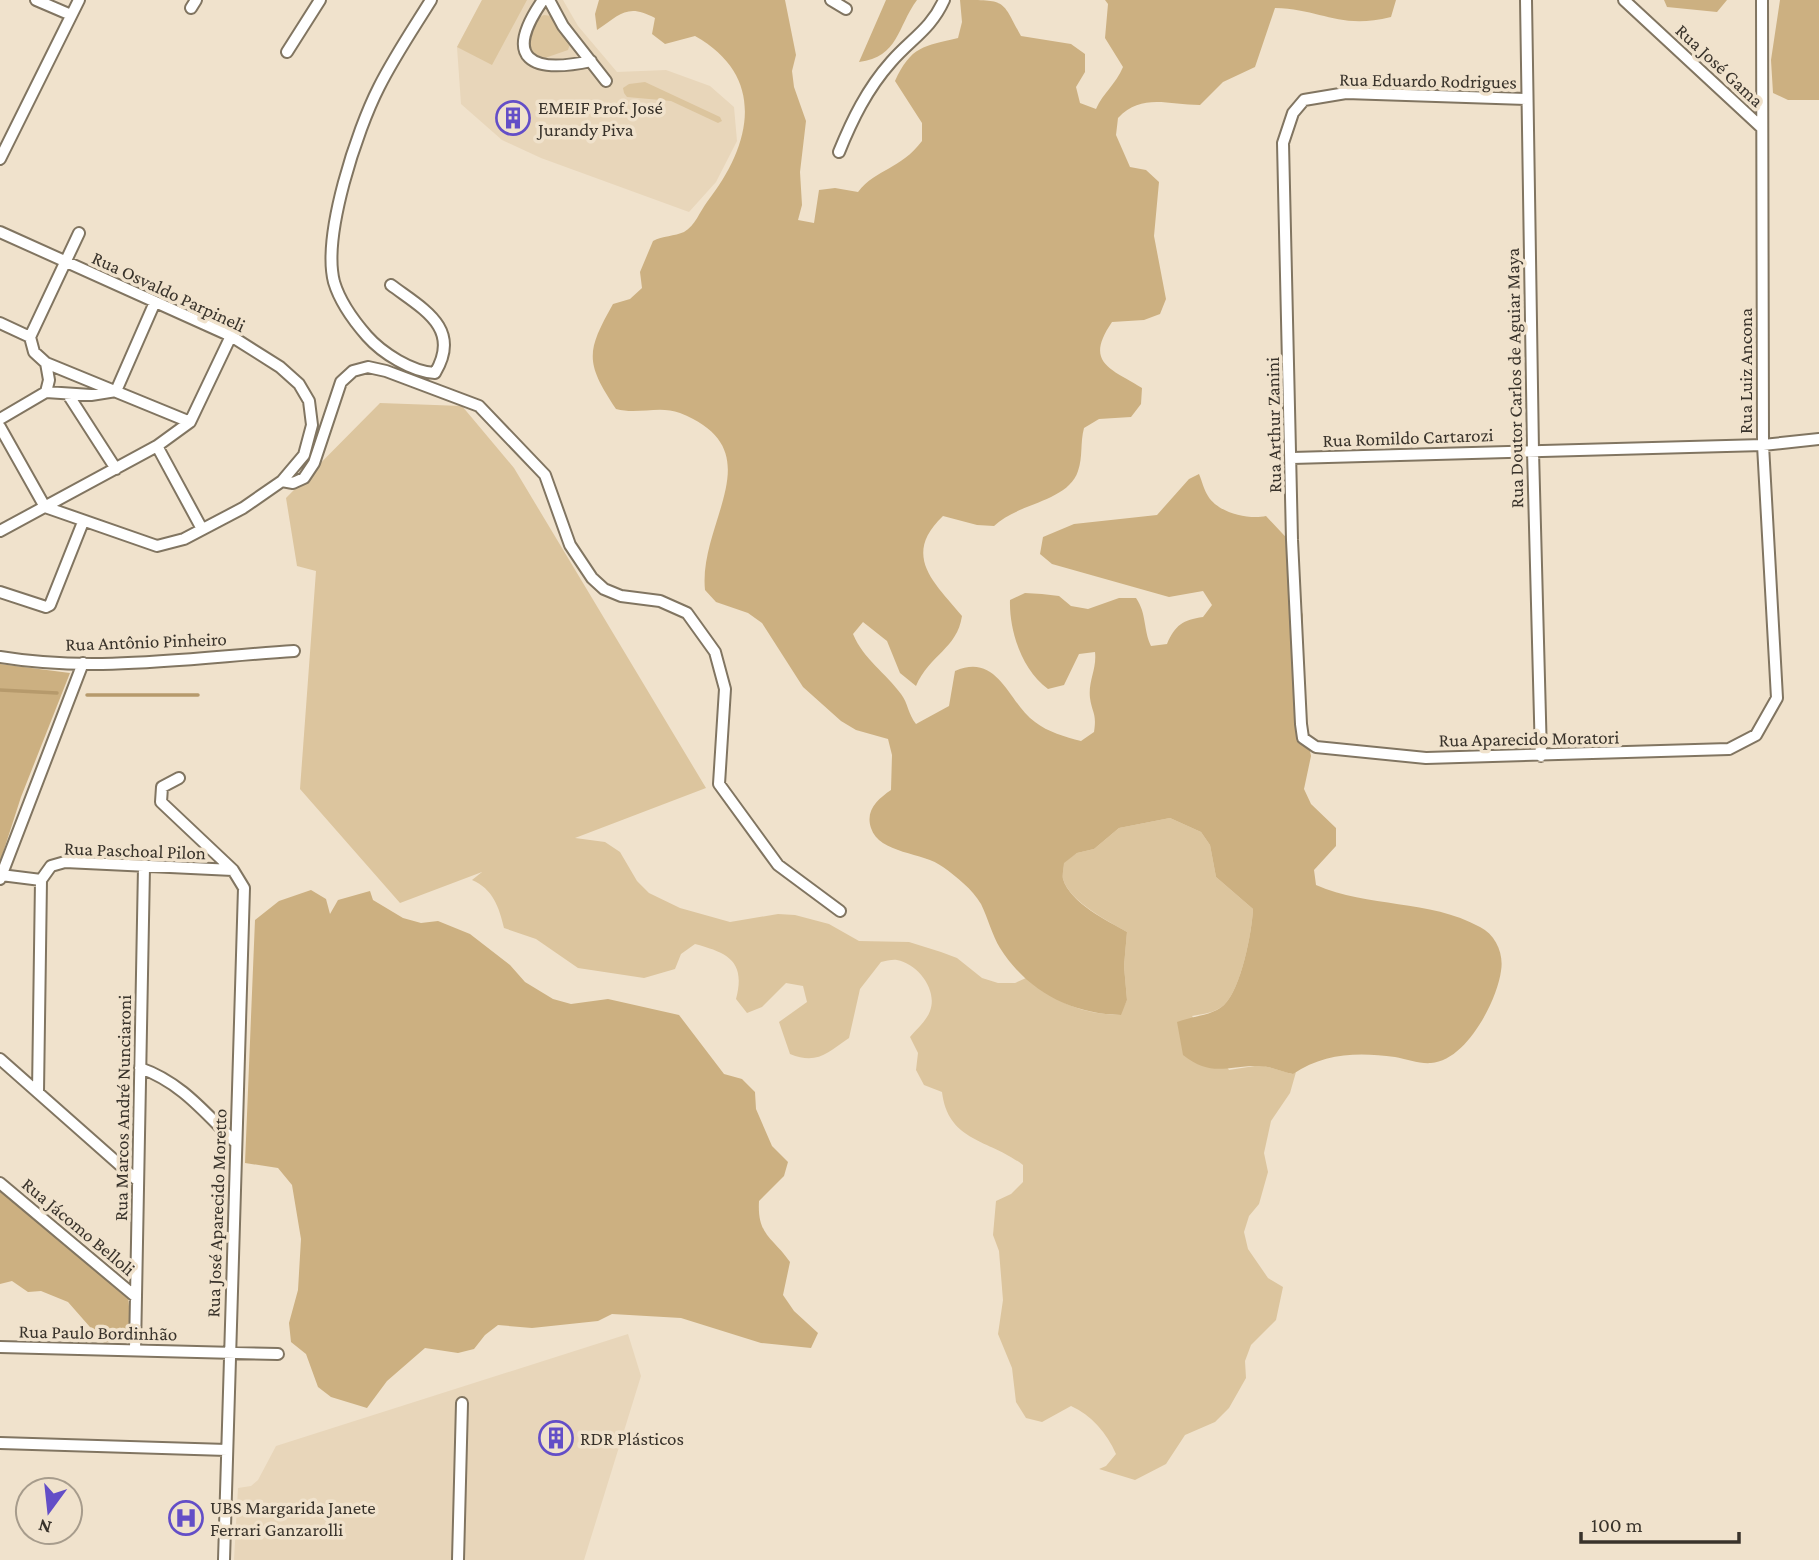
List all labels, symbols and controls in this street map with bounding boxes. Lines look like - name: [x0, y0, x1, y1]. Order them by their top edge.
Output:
- street label: Rua José Gama: [1672, 19, 1768, 111]
- street label: Rua Eduardo Rodrigues: [1339, 68, 1517, 93]
- place label: EMEIF Prof. José Jurandy Piva: [536, 97, 663, 140]
- building icon: EMEIF Prof. José Jurandy Piva: [494, 99, 532, 137]
- street label: Rua Osvaldo Parpineli: [89, 247, 249, 336]
- street label: Rua Doutor Carlos de Aguiar Maya: [1502, 247, 1527, 508]
- street label: Rua Luiz Ancona: [1735, 308, 1756, 434]
- street label: Rua Arthur Zanini: [1262, 357, 1285, 493]
- street label: Rua Romildo Cartarozi: [1322, 424, 1494, 451]
- street label: Rua Antônio Pinheiro: [65, 628, 227, 655]
- street label: Rua Aparecido Moratori: [1439, 726, 1619, 751]
- street label: Rua Paschoal Pilon: [64, 838, 206, 863]
- street label: Rua Marcos André Nunciaroni: [110, 995, 135, 1221]
- street label: Rua José Aparecido Moretto: [202, 1108, 231, 1318]
- street label: Rua Jácomo Belloli: [18, 1173, 139, 1280]
- street label: Rua Paulo Bordinhão: [19, 1321, 177, 1344]
- building icon: RDR Plásticos: [537, 1419, 575, 1457]
- place label: RDR Plásticos: [580, 1428, 684, 1449]
- north arrow: [14, 1476, 84, 1546]
- place label: UBS Margarida Janete Ferrari Ganzarolli: [210, 1497, 376, 1540]
- hospital icon: UBS Margarida Janete Ferrari Ganzarolli: [167, 1499, 205, 1537]
- scale bar: [1581, 1500, 1738, 1544]
- text: 100 m: [1591, 1513, 1643, 1537]
- text: N: [36, 1515, 54, 1539]

